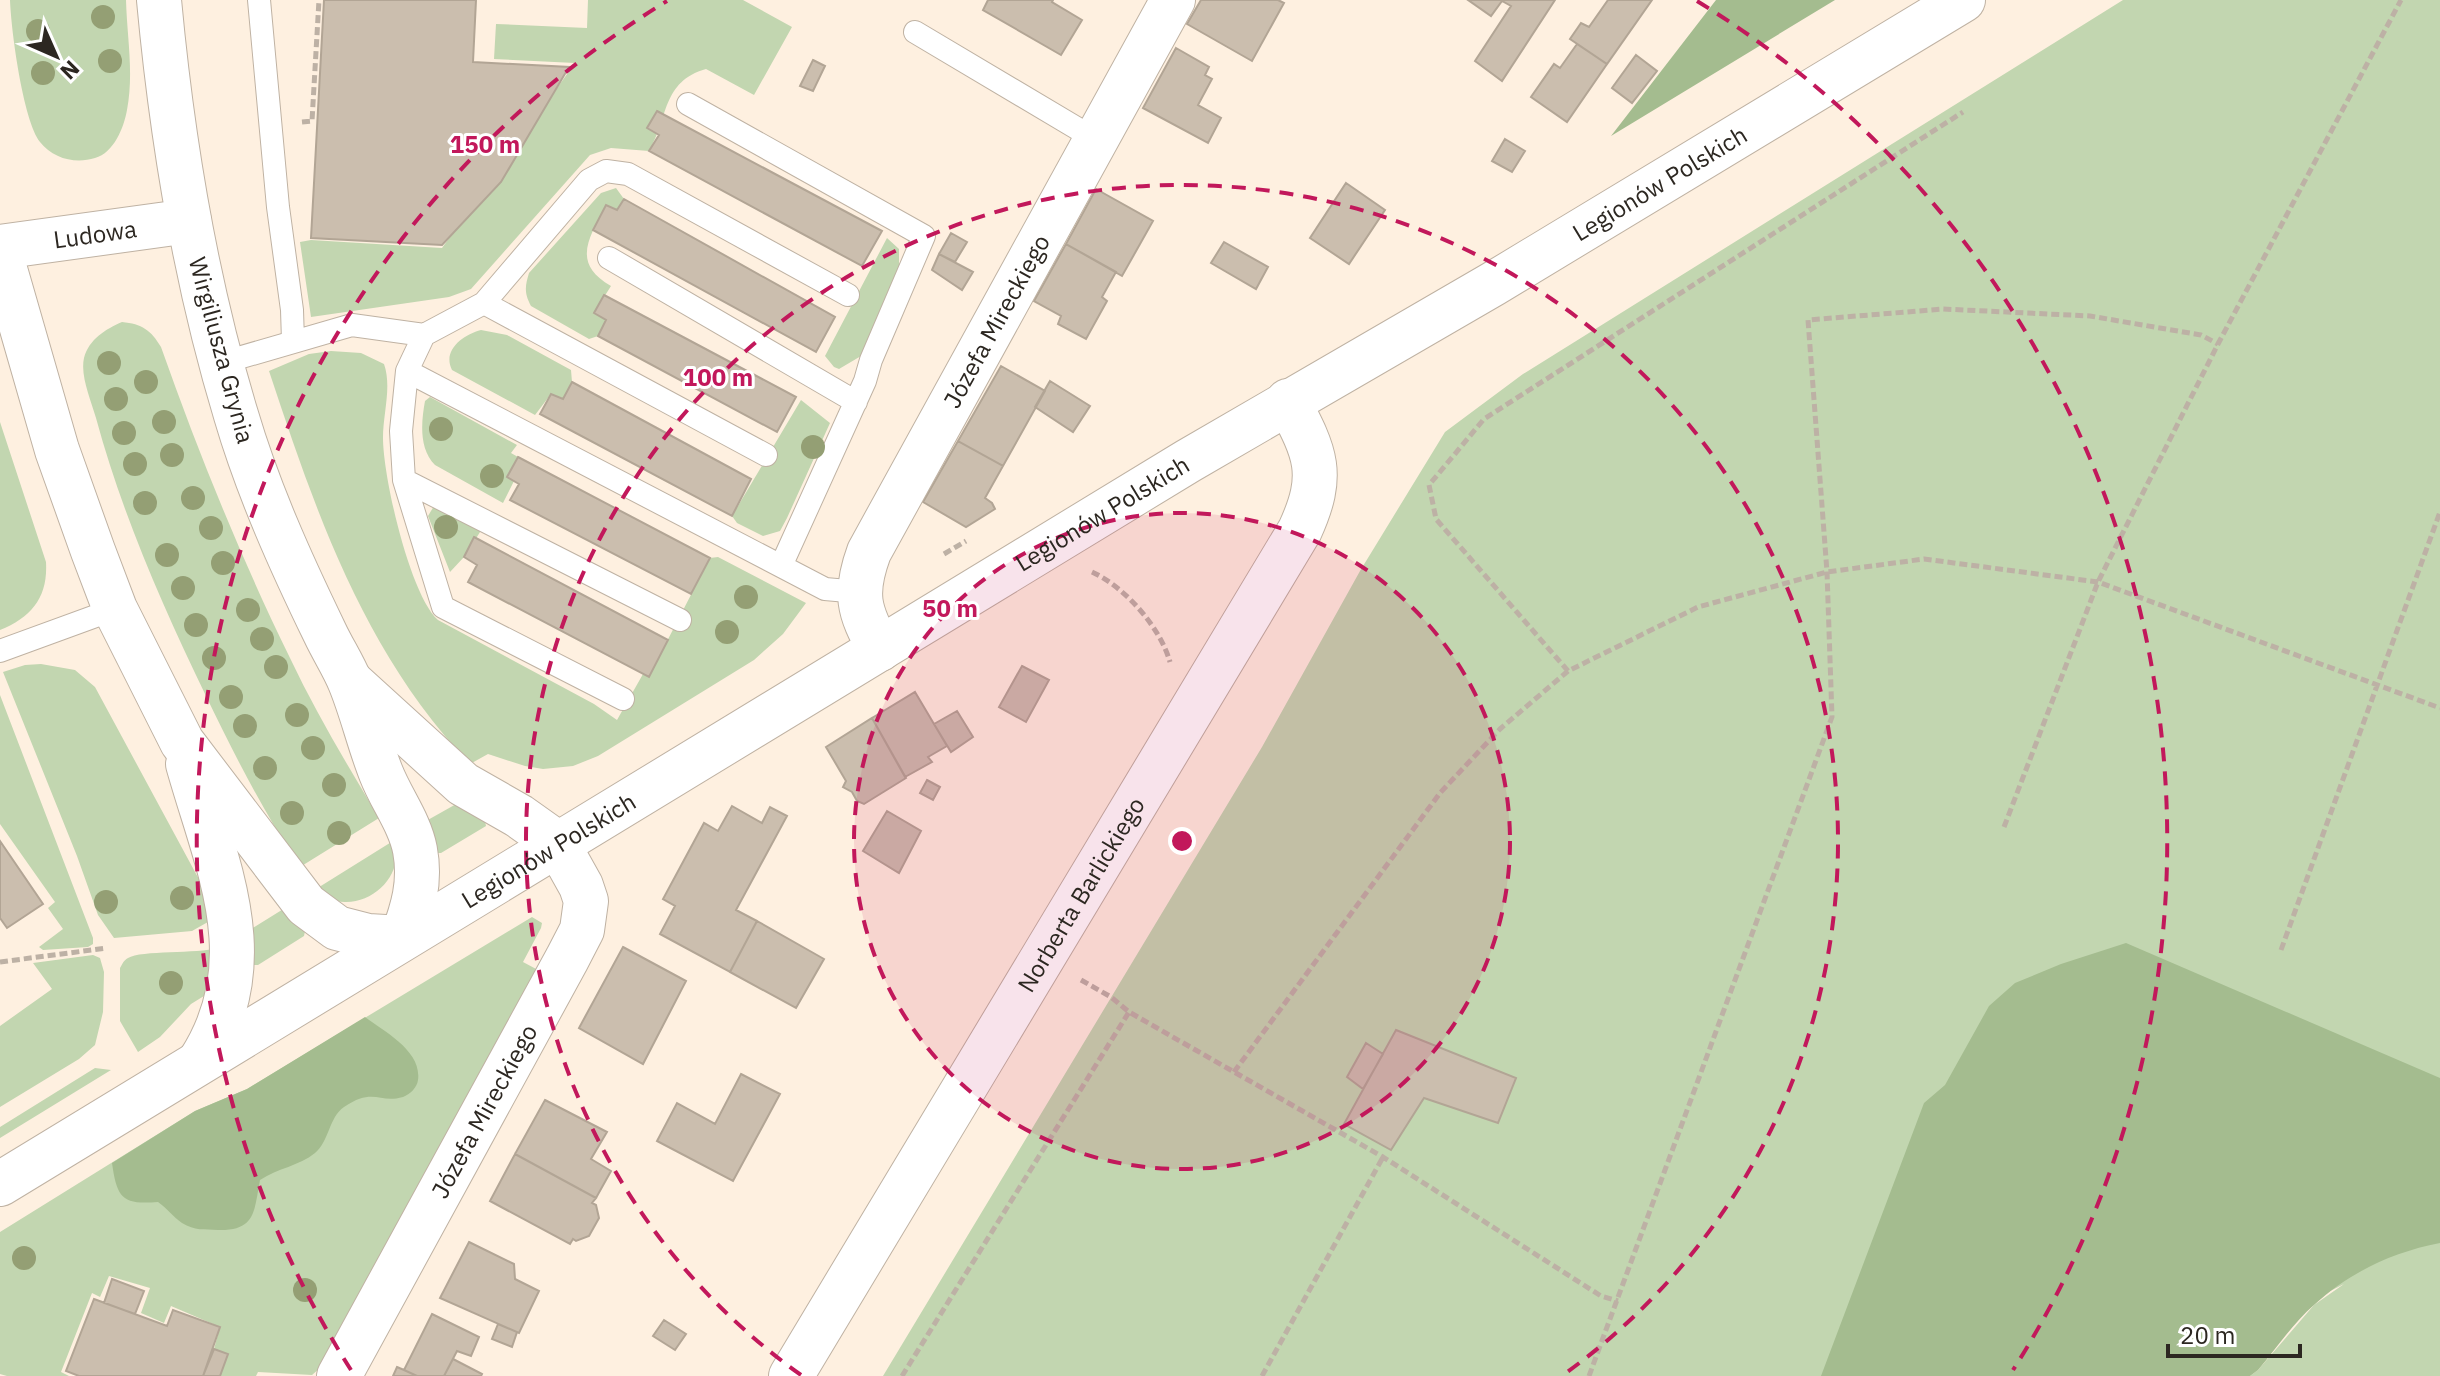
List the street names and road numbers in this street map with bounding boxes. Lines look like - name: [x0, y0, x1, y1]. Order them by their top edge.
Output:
- street label: Legionów Polskich: [1566, 118, 1753, 248]
- street label: Ludowa: [51, 212, 139, 255]
- street label: Józefa Mireckiego: [936, 229, 1057, 413]
- street label: Wirgiliusza Grynia: [182, 253, 262, 447]
- street label: Legionów Polskich: [1009, 448, 1195, 579]
- street label: Legionów Polskich: [455, 785, 641, 915]
- street label: Norberta Barlickiego: [1010, 791, 1152, 998]
- street label: Józefa Mireckiego: [423, 1019, 544, 1203]

